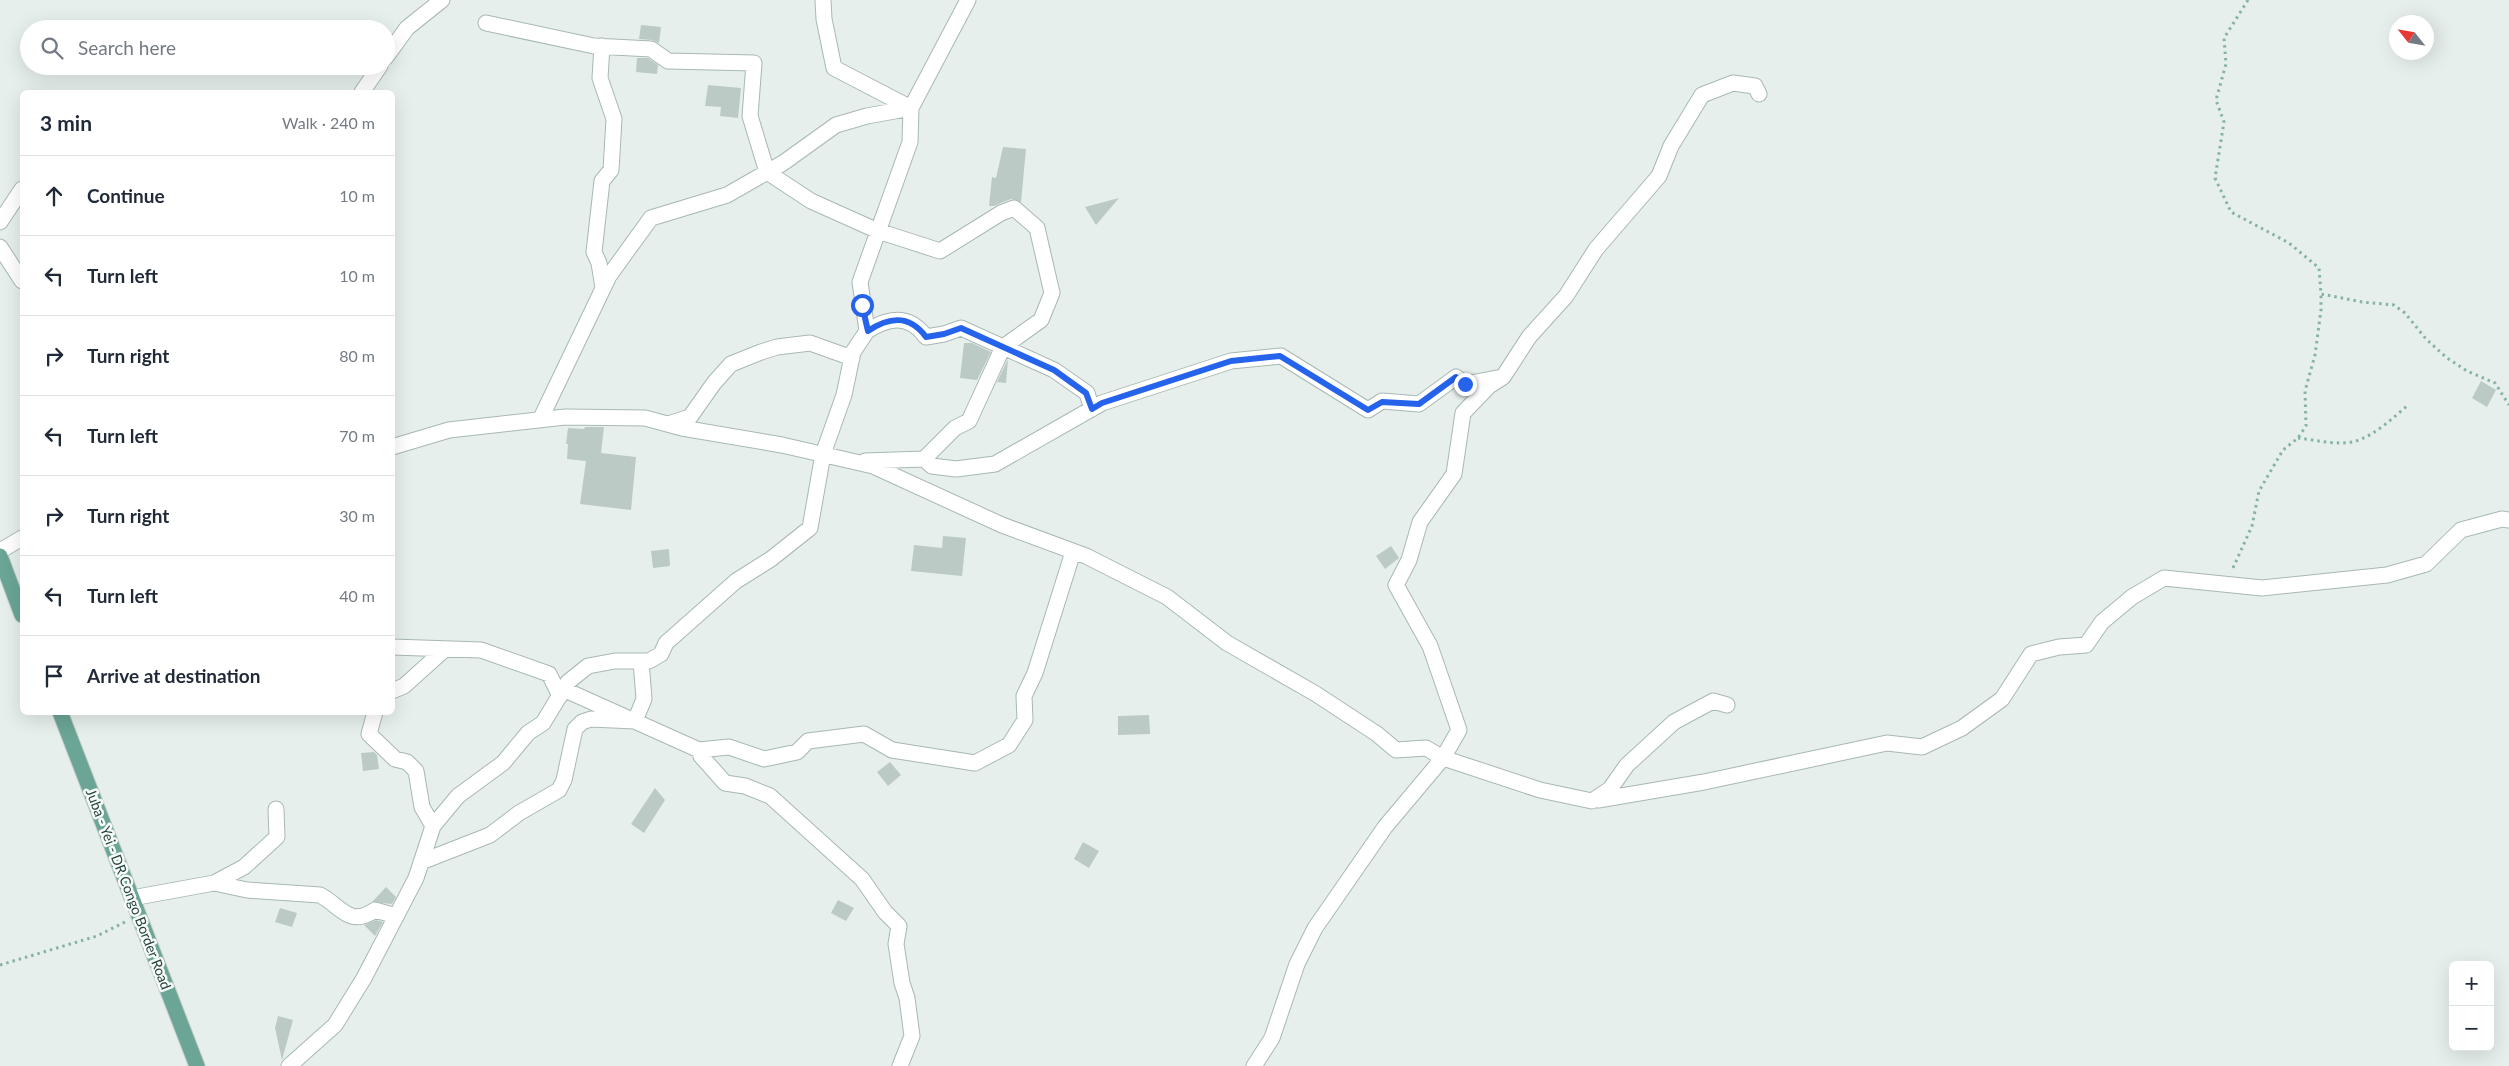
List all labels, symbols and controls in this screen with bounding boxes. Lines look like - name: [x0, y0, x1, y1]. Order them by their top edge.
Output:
- north arrow: [2389, 15, 2434, 60]
- search box: [20, 20, 395, 75]
- icon: search: [38, 34, 66, 62]
- text: Search here: [78, 36, 176, 59]
- text: 3 min: [40, 110, 92, 135]
- text: Walk · 240 m: [282, 113, 375, 132]
- icon: ahead: [40, 182, 68, 210]
- text: Continue: [87, 184, 165, 207]
- text: 10 m: [339, 186, 375, 205]
- icon: left: [40, 262, 68, 290]
- text: Turn left: [87, 264, 158, 287]
- text: 10 m: [339, 266, 375, 285]
- route start: [851, 294, 874, 317]
- icon: right: [40, 342, 68, 370]
- text: Turn right: [87, 344, 169, 367]
- text: 80 m: [339, 346, 375, 365]
- route end: [1454, 373, 1477, 396]
- icon: left: [40, 422, 68, 450]
- text: Turn left: [87, 424, 158, 447]
- text: 70 m: [339, 426, 375, 445]
- icon: right: [40, 502, 68, 530]
- text: Turn right: [87, 504, 169, 527]
- text: 30 m: [339, 506, 375, 525]
- icon: left: [40, 582, 68, 610]
- text: Turn left: [87, 584, 158, 607]
- text: 40 m: [339, 586, 375, 605]
- icon: arrive: [40, 662, 68, 690]
- text: Arrive at destination: [87, 664, 260, 687]
- street label: Juba - Yei - DR Congo Border Road: [83, 786, 175, 992]
- map controls: [2449, 961, 2494, 1051]
- button: +: [2449, 961, 2494, 1006]
- button: −: [2449, 1006, 2494, 1051]

